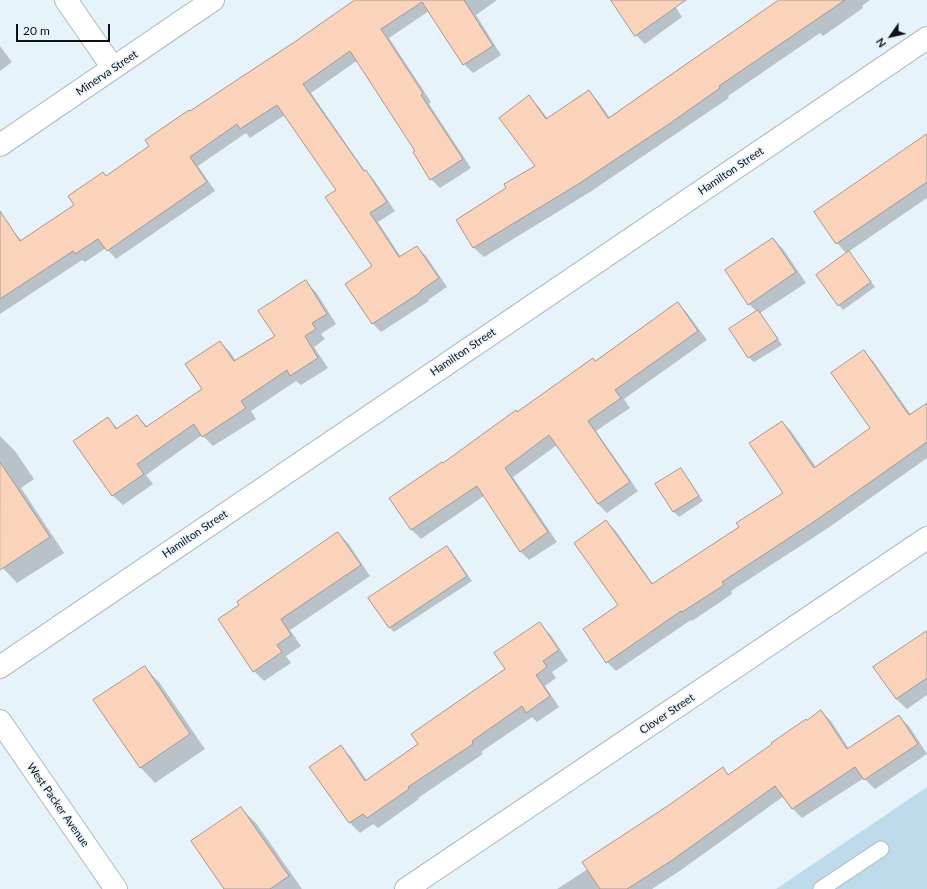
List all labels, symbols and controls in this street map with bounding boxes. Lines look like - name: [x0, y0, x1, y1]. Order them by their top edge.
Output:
- scale bar: [18, 16, 112, 42]
- north arrow: [871, 16, 911, 56]
- text: 20 m: [23, 23, 50, 38]
- text: N: [873, 36, 888, 50]
- street label: Minerva Street: [74, 48, 140, 98]
- street label: Hamilton Street: [696, 144, 766, 198]
- street label: Hamilton Street: [428, 325, 498, 379]
- street label: Hamilton Street: [160, 507, 230, 561]
- street label: Clover Street: [637, 691, 697, 737]
- street label: West Packer Avenue: [24, 760, 92, 850]

